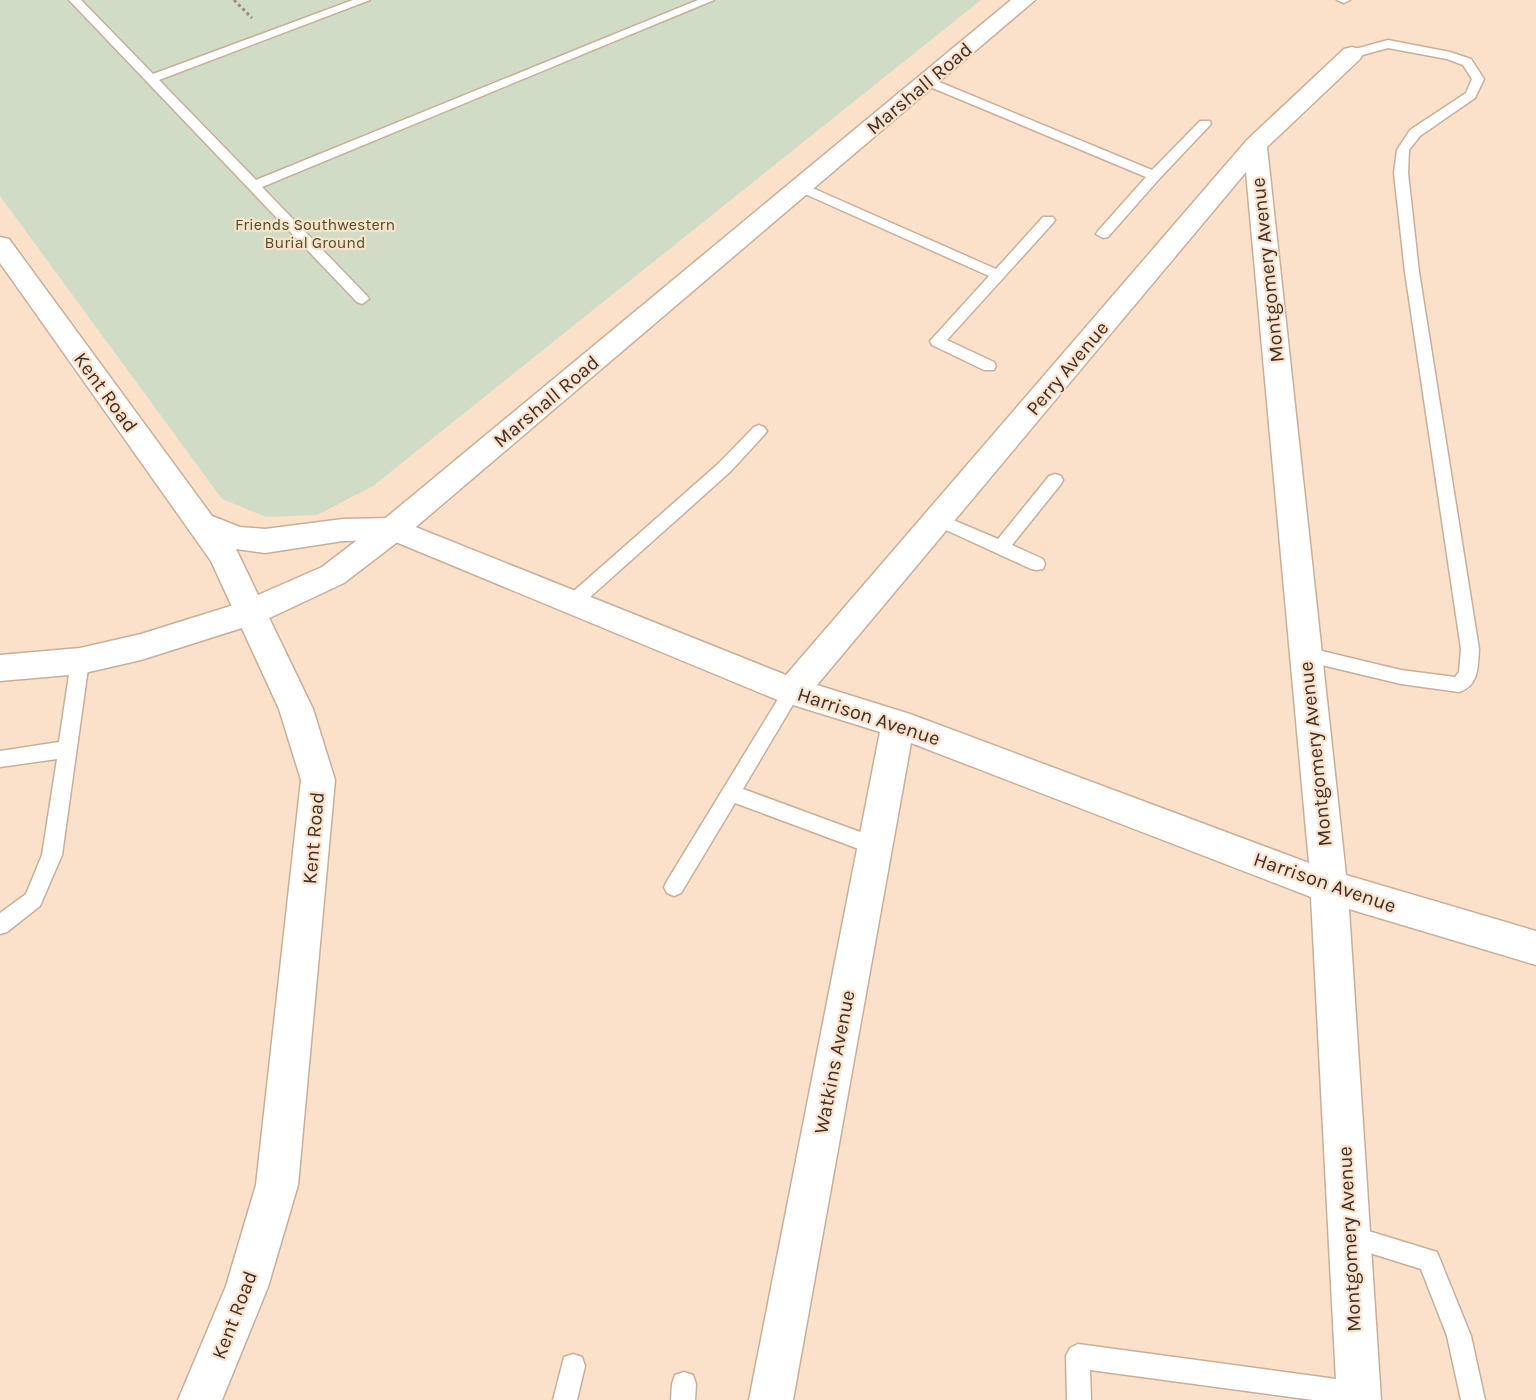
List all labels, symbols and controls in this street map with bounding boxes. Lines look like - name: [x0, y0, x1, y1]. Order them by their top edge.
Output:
- street label: Marshall Road: [862, 38, 977, 139]
- street label: Montgomery Avenue: [1246, 176, 1289, 364]
- park label: Friends Southwestern Burial Ground: [235, 215, 395, 252]
- street label: Perry Avenue: [1021, 317, 1113, 420]
- street label: Kent Road: [69, 348, 142, 437]
- street label: Marshall Road: [489, 351, 604, 452]
- street label: Montgomery Avenue: [1294, 660, 1337, 848]
- street label: Harrison Avenue: [794, 683, 943, 750]
- street label: Kent Road: [298, 791, 329, 885]
- street label: Harrison Avenue: [1251, 847, 1399, 918]
- street label: Watkins Avenue: [809, 988, 860, 1136]
- street label: Montgomery Avenue: [1333, 1146, 1366, 1332]
- street label: Kent Road: [207, 1268, 262, 1363]

